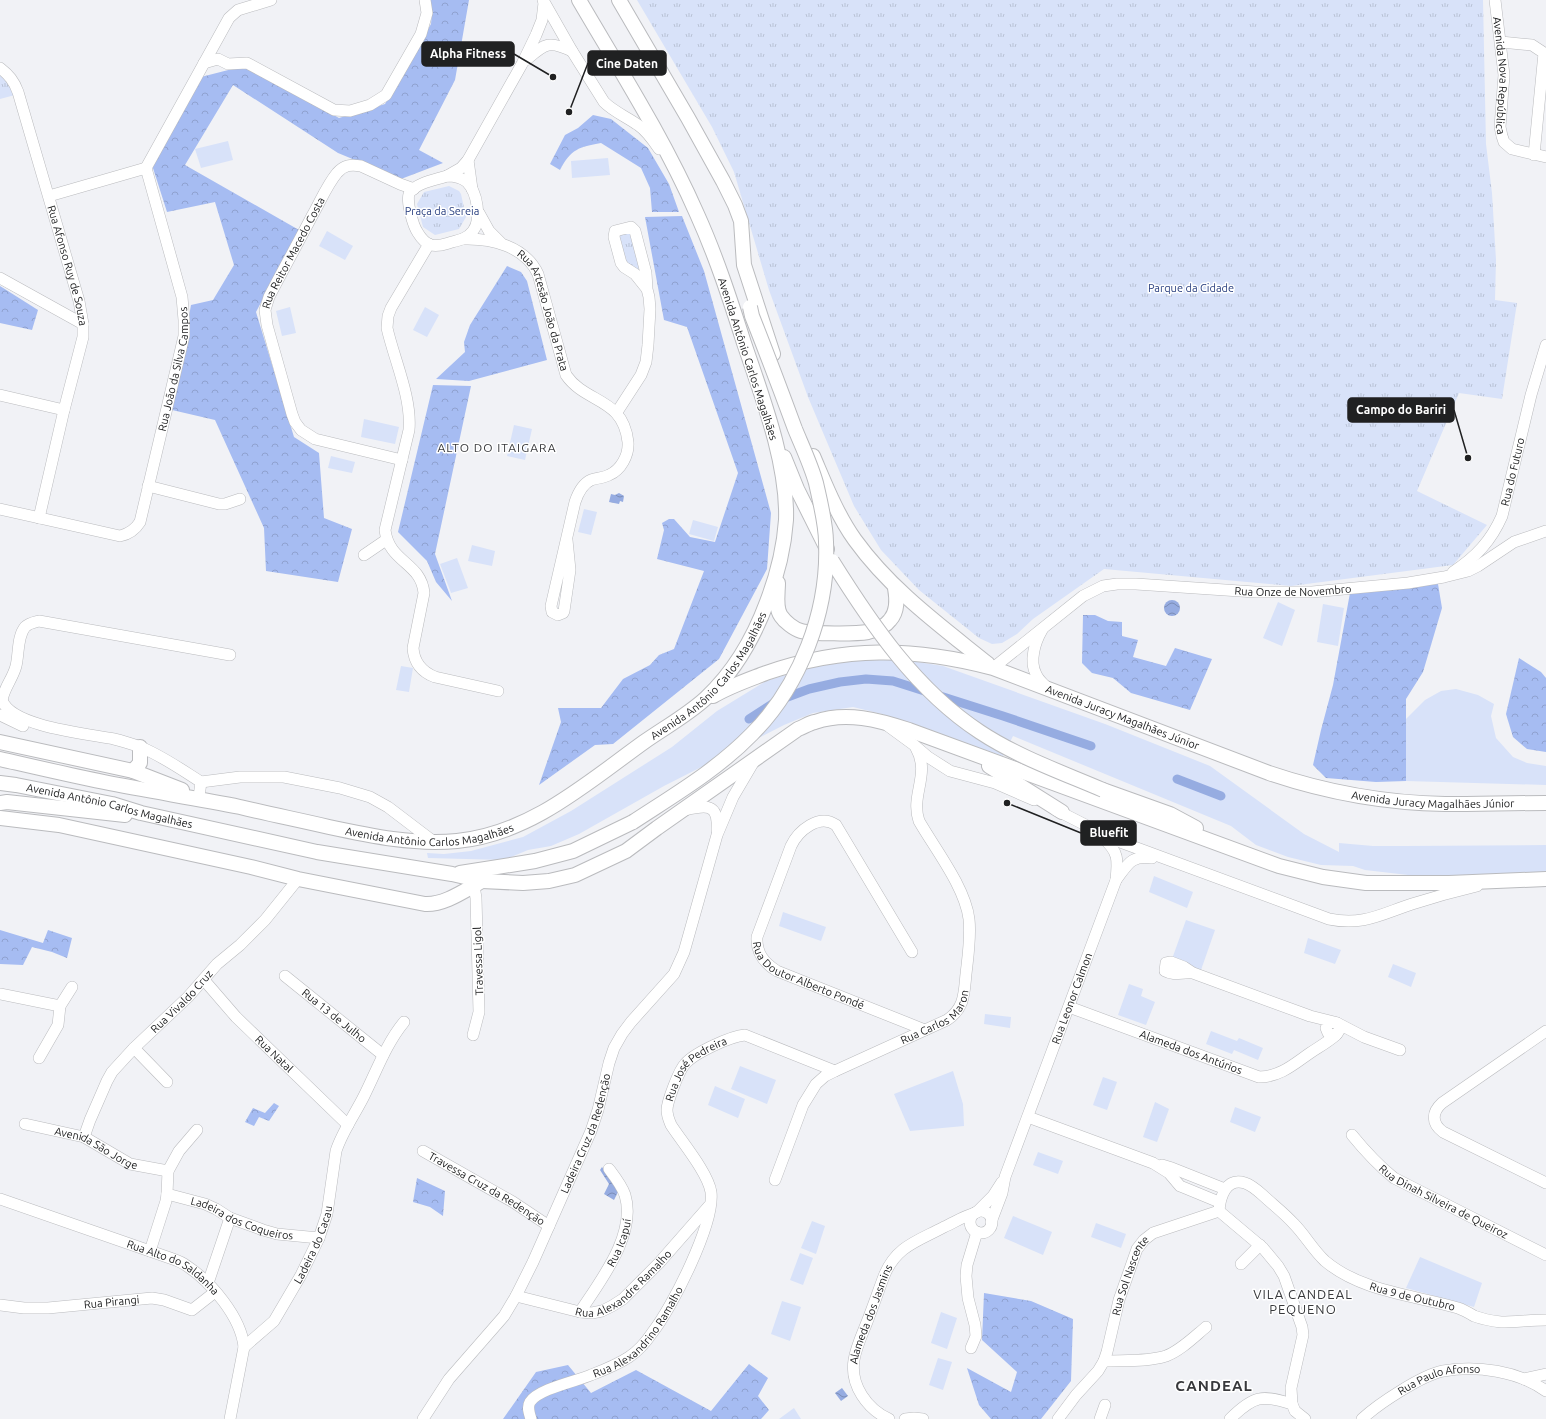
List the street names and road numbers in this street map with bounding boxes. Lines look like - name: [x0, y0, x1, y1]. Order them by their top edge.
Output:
- street label: Avenida Nova República: [1491, 16, 1510, 136]
- street label: Rua Reitor Macedo Costa: [260, 195, 327, 310]
- street label: Rua Afonso Ruy de Souza: [45, 204, 89, 327]
- street label: Rua Artesão João da Prata: [515, 247, 571, 372]
- street label: Avenida Antônio Carlos Magalhães: [716, 276, 780, 442]
- street label: Rua João da Silva Campos: [156, 306, 190, 432]
- street label: Rua do Futuro: [1499, 436, 1527, 507]
- street label: Rua Onze de Novembro: [1234, 582, 1352, 598]
- street label: Avenida Antônio Carlos Magalhães: [648, 610, 769, 742]
- street label: Avenida Juracy Magalhães Júnior: [1044, 683, 1202, 752]
- street label: Avenida Antônio Carlos Magalhães: [25, 781, 194, 830]
- street label: Avenida Juracy Magalhães Júnior: [1351, 789, 1515, 810]
- street label: Avenida Antônio Carlos Magalhães: [344, 821, 515, 848]
- street label: Travessa Ligol: [471, 926, 485, 995]
- street label: Rua Doutor Alberto Pondé: [751, 941, 866, 1011]
- street label: Rua Leonor Calmon: [1049, 951, 1094, 1046]
- street label: Rua Vivaldo Cruz: [148, 968, 215, 1035]
- street label: Rua 13 de Julho: [300, 986, 368, 1045]
- street label: Rua Carlos Maron: [899, 989, 970, 1046]
- street label: Alameda dos Antúrios: [1138, 1028, 1244, 1076]
- street label: Rua Natal: [253, 1033, 296, 1075]
- street label: Rua José Pedreira: [663, 1035, 728, 1103]
- street label: Ladeira Cruz da Redenção: [558, 1072, 612, 1195]
- street label: Avenida São Jorge: [54, 1125, 139, 1171]
- street label: Travessa Cruz da Redenção: [427, 1149, 547, 1228]
- street label: Rua Dinah Silveira de Queiroz: [1377, 1162, 1510, 1241]
- street label: Ladeira dos Coqueiros: [190, 1195, 294, 1242]
- street label: Ladeira do Cacau: [291, 1205, 334, 1286]
- street label: Rua Icapuí: [604, 1218, 633, 1269]
- street label: Rua Sol Nascente: [1110, 1233, 1151, 1317]
- street label: Rua Alto do Saldanha: [125, 1237, 221, 1297]
- street label: Rua Alexandre Ramalho: [574, 1247, 674, 1319]
- street label: Alameda dos Jasmins: [847, 1262, 895, 1365]
- street label: Rua 9 de Outubro: [1368, 1280, 1457, 1313]
- street label: Rua Alexandrino Ramalho: [591, 1284, 685, 1380]
- street label: Rua Pirangi: [83, 1293, 140, 1311]
- street label: Rua Paulo Afonso: [1396, 1363, 1481, 1397]

